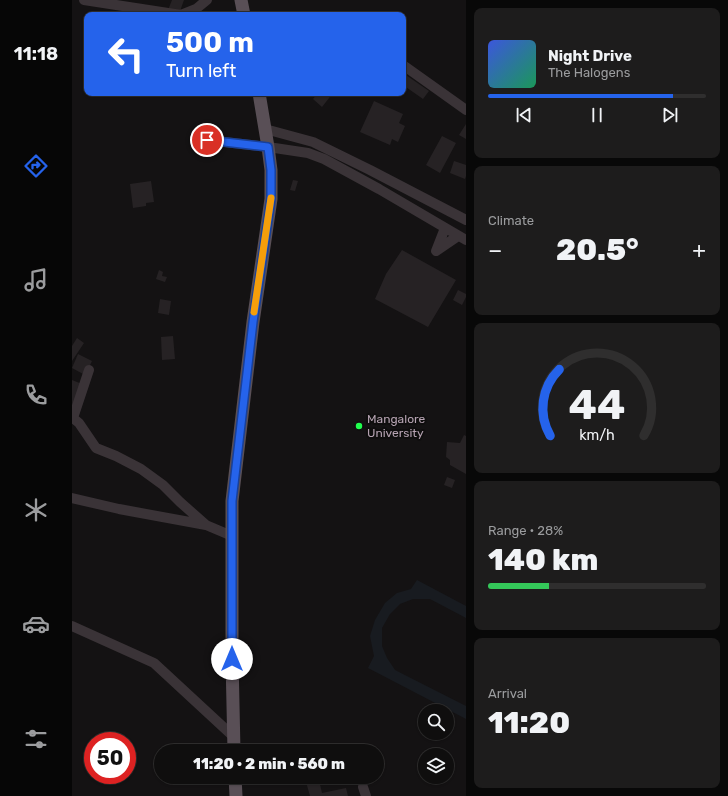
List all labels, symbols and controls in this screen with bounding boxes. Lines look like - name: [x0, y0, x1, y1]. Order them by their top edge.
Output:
- text: 500 m: [166, 26, 254, 59]
- icon: left: [100, 28, 152, 80]
- text: 11:18: [14, 43, 58, 65]
- text: Night Drive: [548, 47, 632, 65]
- text: Turn left: [166, 60, 236, 82]
- text: The Halogens: [548, 65, 630, 80]
- icon: previous: [513, 104, 535, 126]
- icon: pause: [586, 104, 608, 126]
- icon: next: [659, 104, 681, 126]
- pin: [190, 123, 224, 157]
- icon: arrive: [196, 129, 218, 151]
- icon: directions: [22, 152, 50, 180]
- text: Climate: [488, 213, 534, 228]
- text: 20.5°: [556, 232, 639, 268]
- text: −: [488, 237, 502, 264]
- text: +: [692, 237, 706, 264]
- icon: music: [22, 266, 50, 294]
- text: 44: [569, 380, 625, 429]
- icon: phone: [22, 381, 50, 409]
- place label: Mangalore University: [367, 412, 425, 440]
- marker: Mangalore University: [354, 421, 364, 431]
- text: km/h: [579, 427, 615, 444]
- icon: climate: [22, 496, 50, 524]
- text: Range · 28%: [488, 523, 563, 538]
- text: 140 km: [488, 542, 598, 578]
- icon: car: [22, 610, 50, 638]
- position arrow: [211, 638, 253, 680]
- text: Arrival: [488, 686, 527, 701]
- map controls: [418, 704, 454, 784]
- button: search: [418, 704, 454, 740]
- text: 11:20: [488, 705, 570, 741]
- icon: filters: [22, 725, 50, 753]
- speed limit sign: 50: [84, 732, 136, 784]
- button: layers: [418, 748, 454, 784]
- text: 11:20 · 2 min · 560 m: [193, 755, 345, 773]

